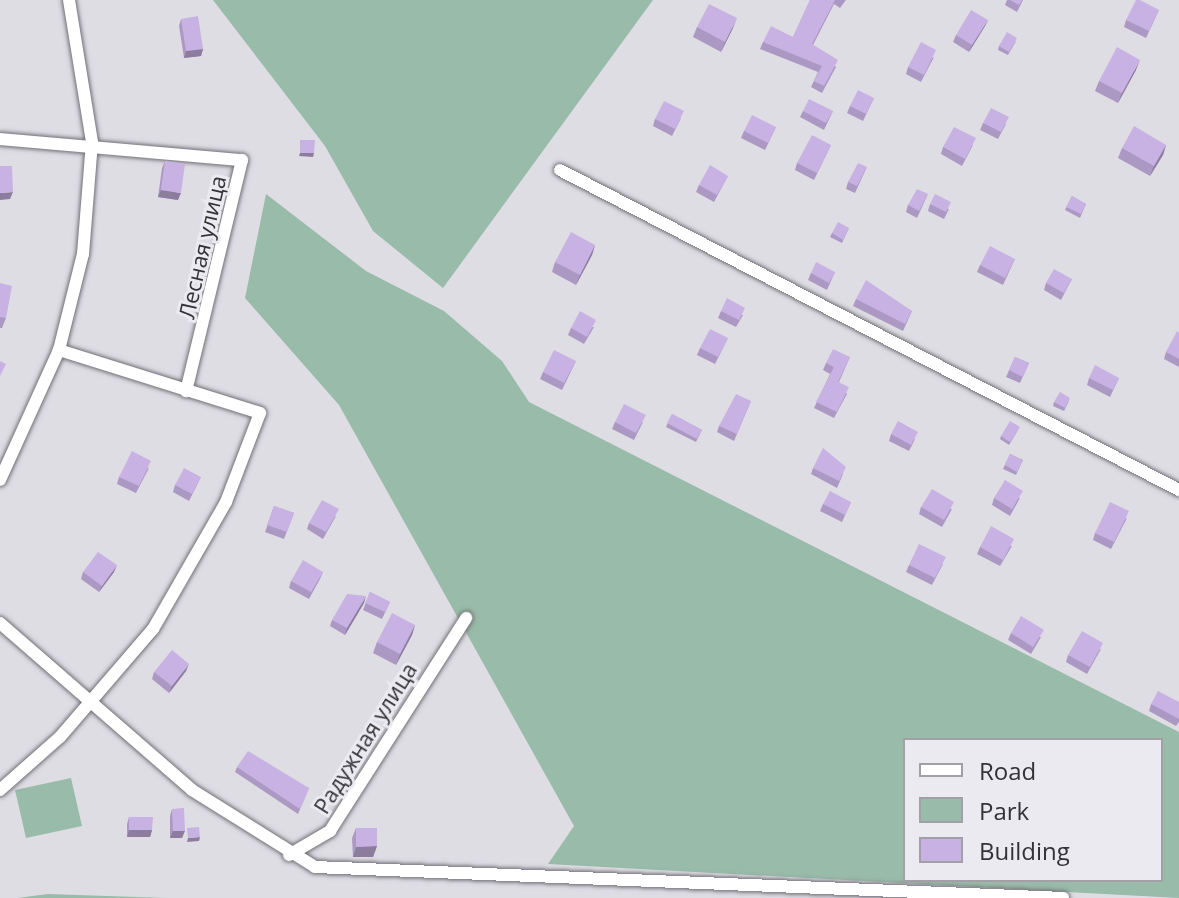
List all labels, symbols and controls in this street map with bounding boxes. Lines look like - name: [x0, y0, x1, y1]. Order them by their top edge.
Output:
- street label: Лесная улица: [173, 173, 231, 321]
- street label: Радужная улица: [308, 658, 422, 818]
- legend: [903, 738, 1163, 882]
- text: Road: [979, 754, 1036, 787]
- text: Park: [979, 794, 1029, 827]
- text: Building: [979, 834, 1070, 867]

